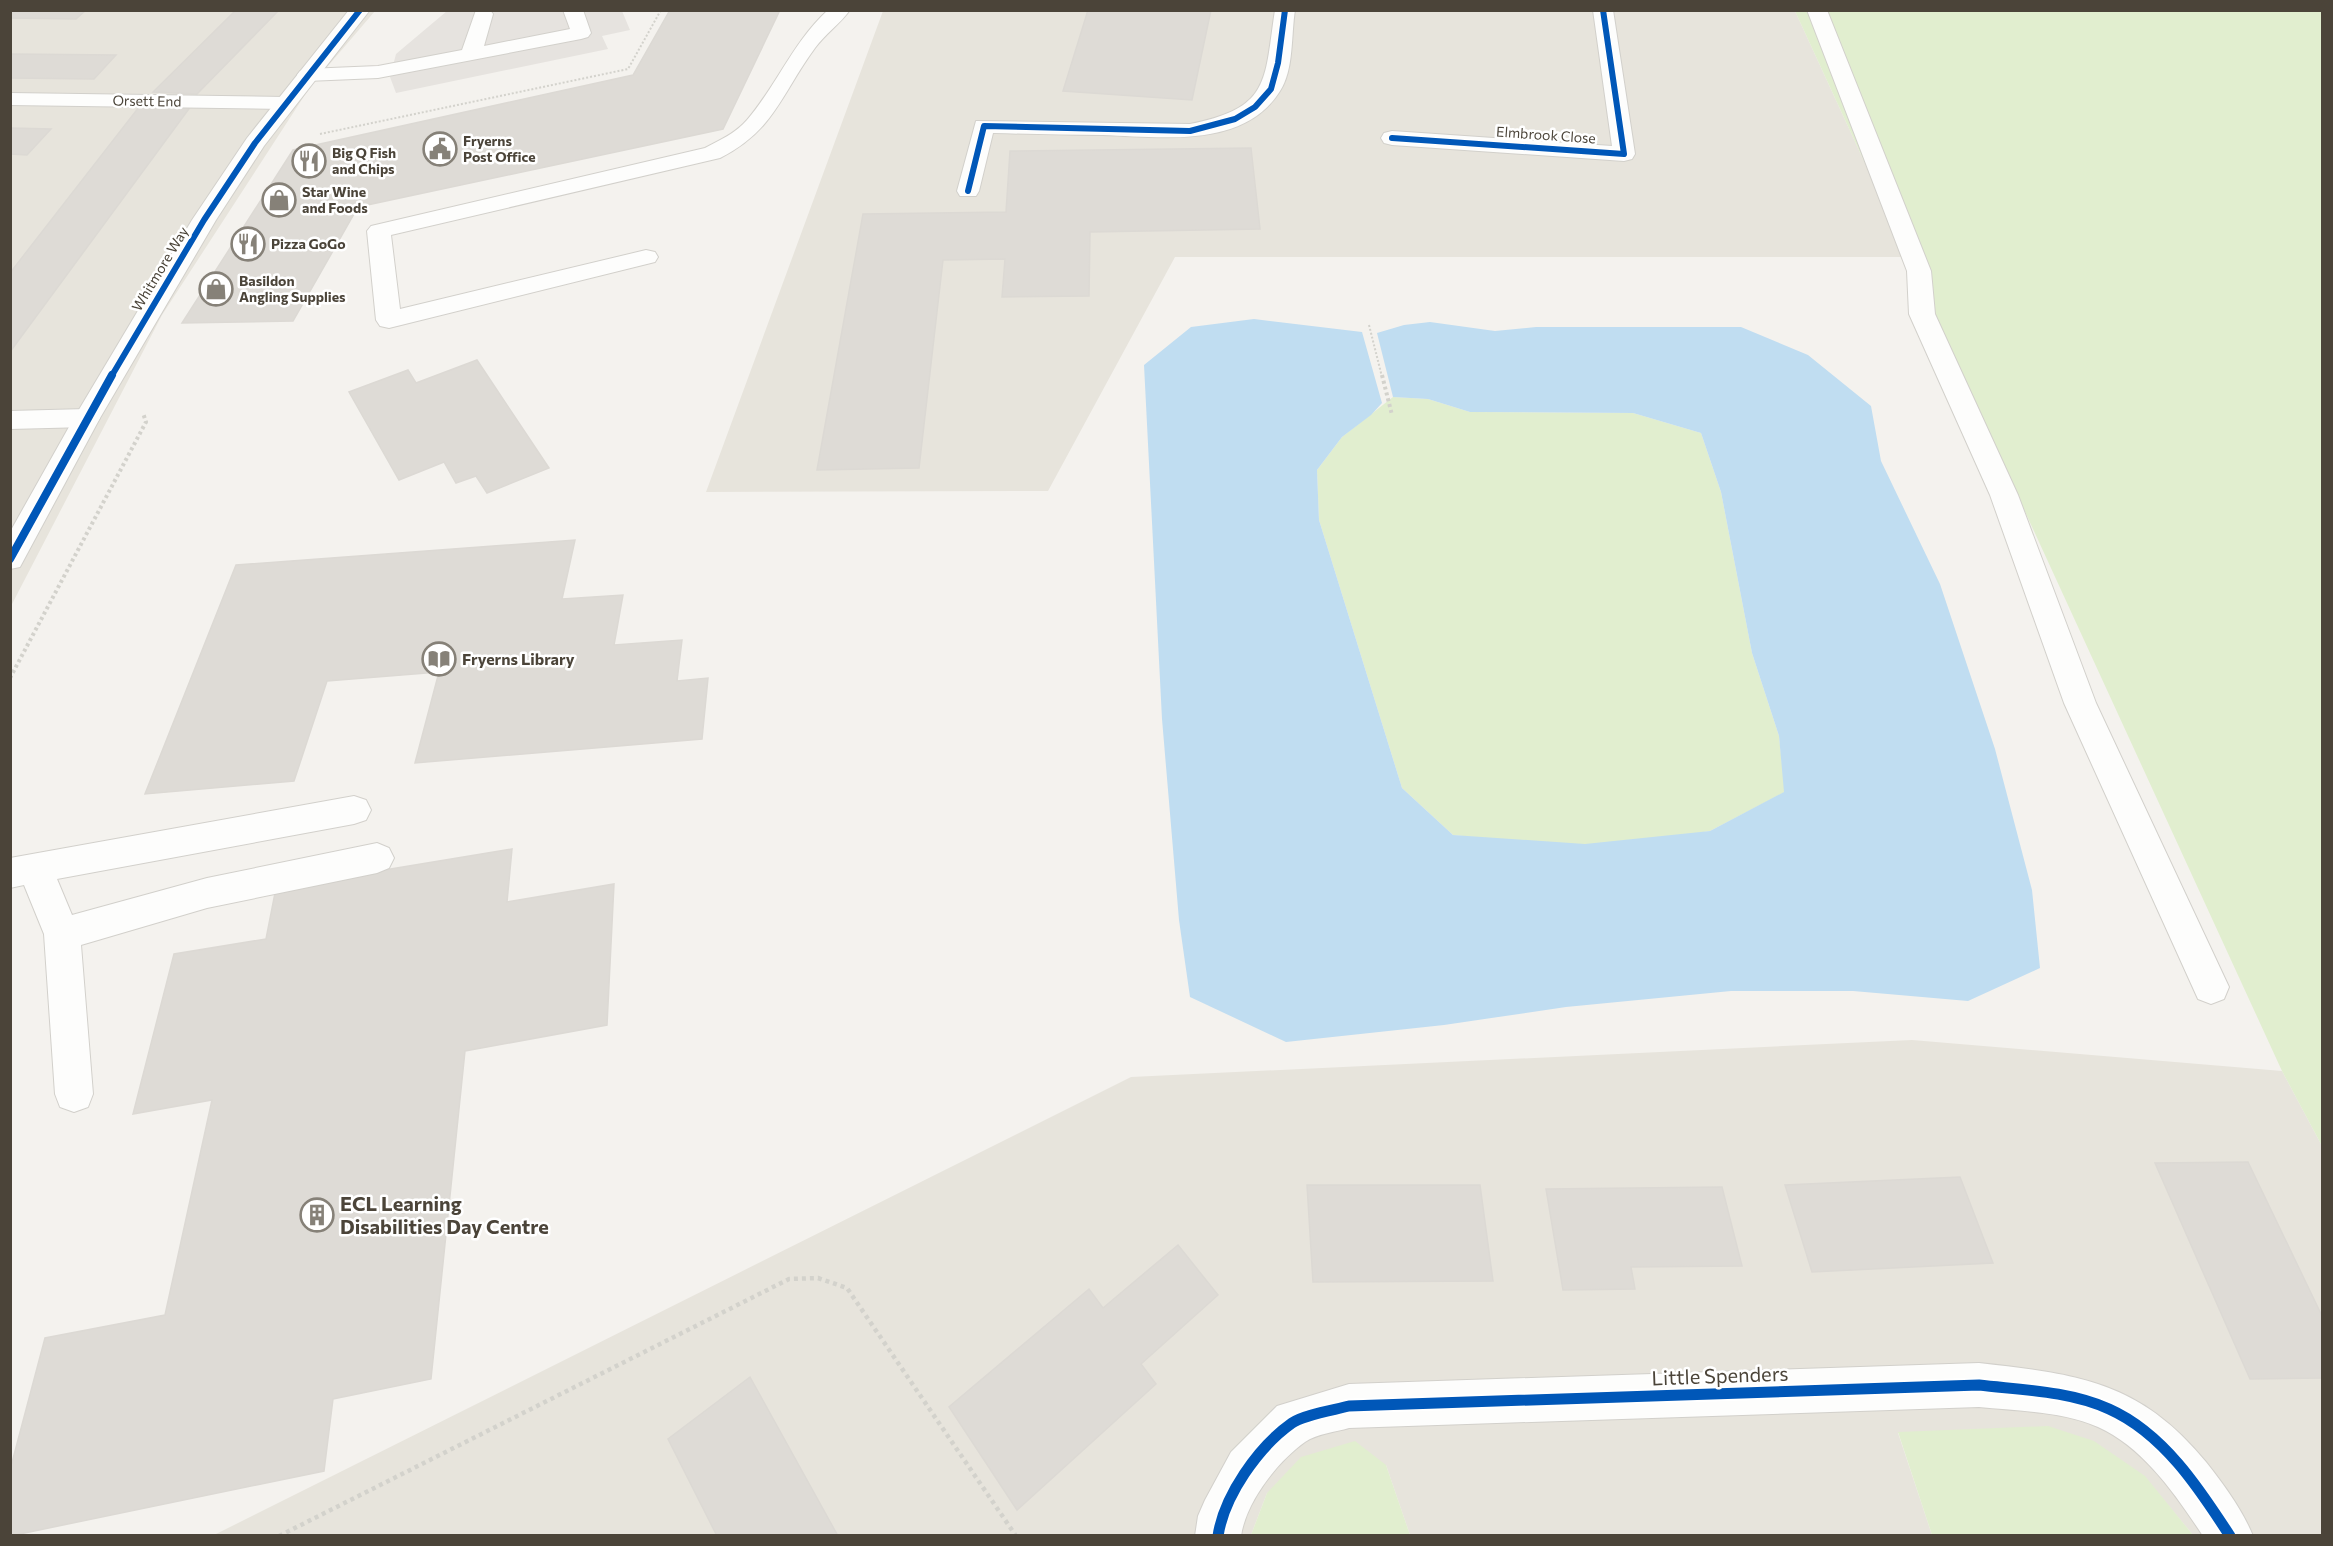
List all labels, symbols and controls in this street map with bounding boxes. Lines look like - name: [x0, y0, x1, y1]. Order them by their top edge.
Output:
- street label: Orsett End: [112, 91, 182, 110]
- street label: Elmbrook Close: [1496, 123, 1596, 146]
- public building icon: Fryerns Post Office: [422, 131, 458, 167]
- place label: Fryerns Post Office: [463, 132, 536, 165]
- restaurant icon: Big Q Fish and Chips: [291, 143, 327, 179]
- place label: Big Q Fish and Chips: [332, 144, 396, 177]
- shop icon: Star Wine and Foods: [261, 182, 297, 218]
- place label: Star Wine and Foods: [302, 183, 368, 216]
- street label: Whitmore Way: [128, 223, 191, 314]
- restaurant icon: Pizza GoGo: [230, 226, 266, 262]
- place label: Pizza GoGo: [271, 235, 346, 252]
- shop icon: Basildon Angling Supplies: [198, 271, 234, 307]
- place label: Basildon Angling Supplies: [239, 272, 346, 305]
- library icon: Fryerns Library: [421, 641, 457, 677]
- place label: Fryerns Library: [462, 649, 575, 668]
- place label: ECL Learning Disabilities Day Centre: [340, 1191, 549, 1238]
- building icon: ECL Learning Disabilities Day Centre: [299, 1197, 335, 1233]
- street label: Little Spenders: [1651, 1361, 1789, 1389]

